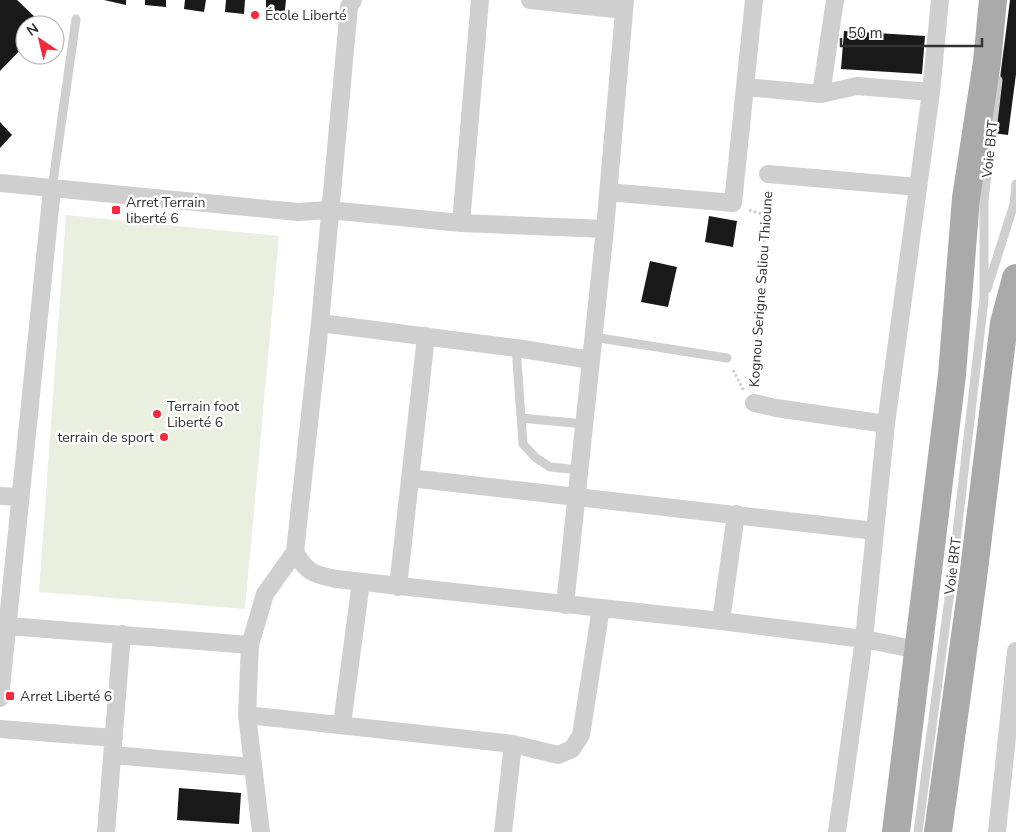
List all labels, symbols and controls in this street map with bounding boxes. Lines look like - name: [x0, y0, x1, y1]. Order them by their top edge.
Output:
- place label: École Liberté: [265, 6, 346, 25]
- marker: École Liberté: [249, 9, 261, 21]
- north arrow: [15, 15, 65, 65]
- scale bar: [841, 15, 982, 47]
- text: N: [23, 19, 43, 41]
- text: 50 m: [848, 23, 883, 43]
- street label: Voie BRT: [977, 119, 1003, 180]
- street label: Kognou Serigne Saliou Thioune: [745, 190, 777, 388]
- place label: Arret Terrain liberté 6: [126, 193, 205, 228]
- marker: Arret Terrain liberté 6: [110, 204, 122, 216]
- place label: Terrain foot Liberté 6: [167, 397, 239, 432]
- marker: Terrain foot Liberté 6: [151, 408, 163, 420]
- place label: terrain de sport: [57, 428, 154, 447]
- marker: terrain de sport: [158, 431, 170, 443]
- street label: Voie BRT: [940, 536, 966, 597]
- place label: Arret Liberté 6: [20, 687, 112, 706]
- marker: Arret Liberté 6: [4, 690, 16, 702]

